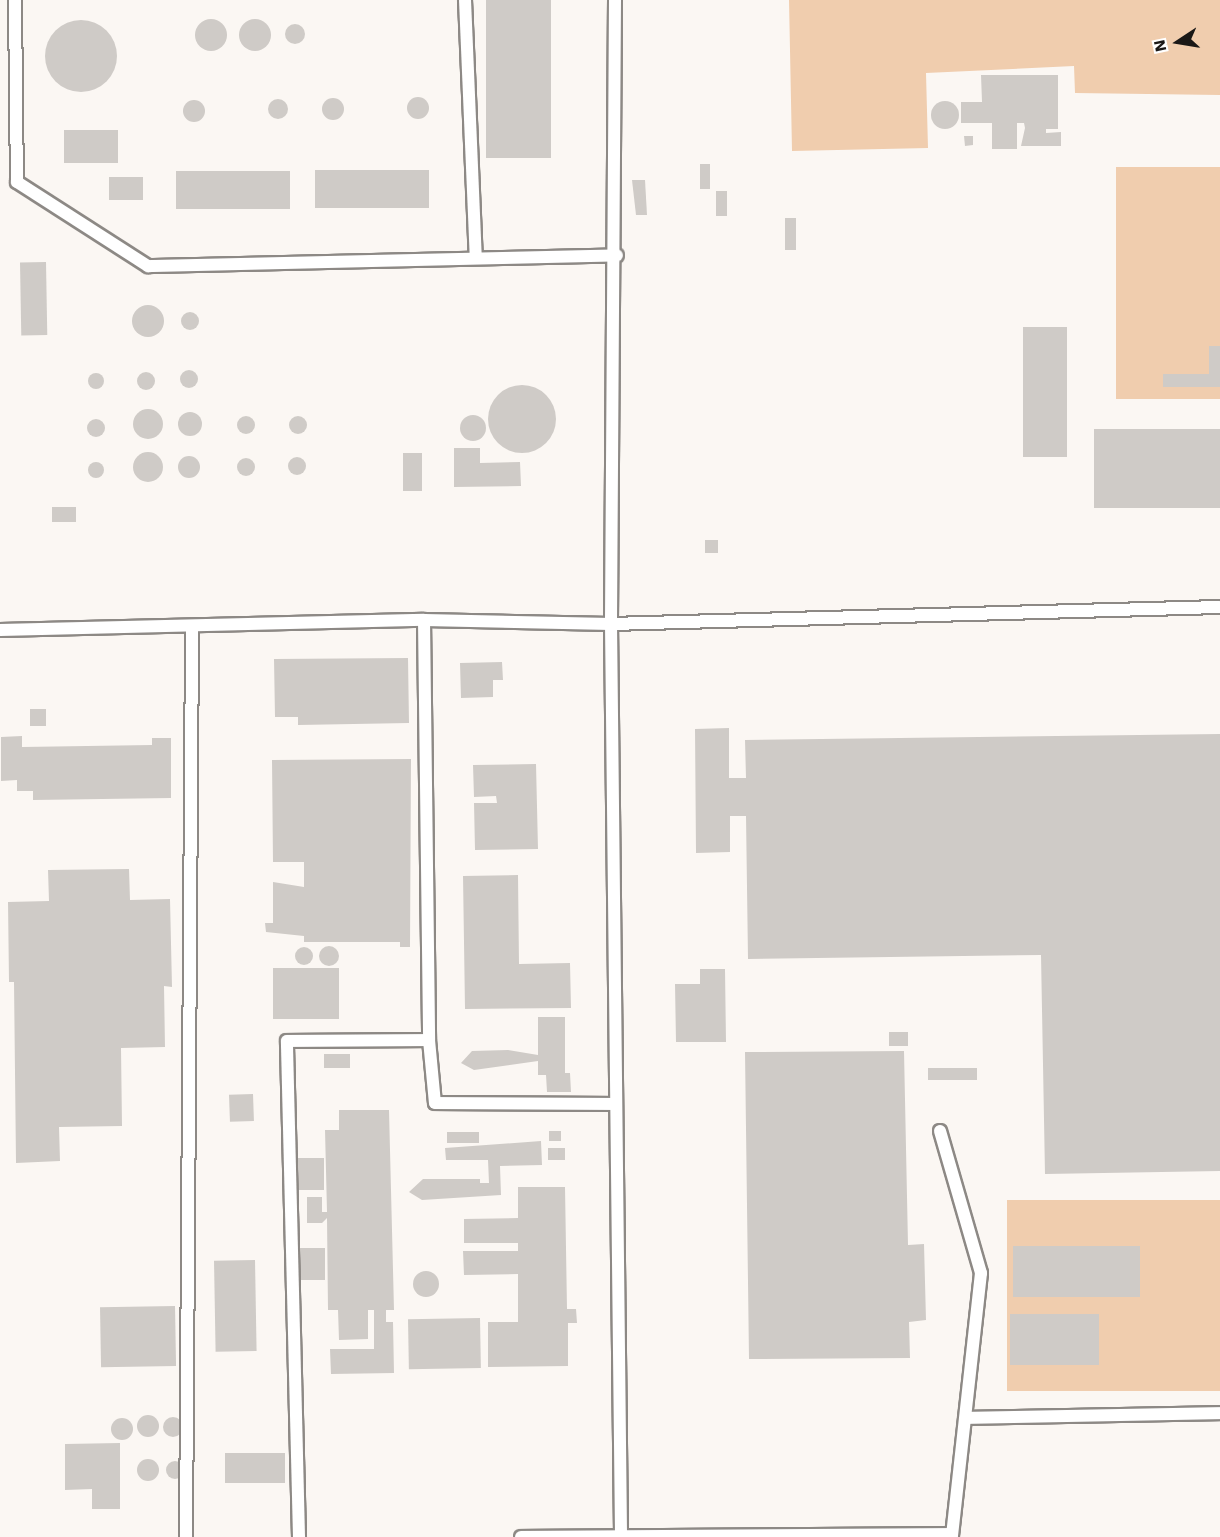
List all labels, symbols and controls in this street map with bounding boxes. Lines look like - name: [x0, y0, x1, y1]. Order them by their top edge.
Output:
- north arrow: [1148, 12, 1208, 72]
- text: N: [1149, 38, 1170, 54]

